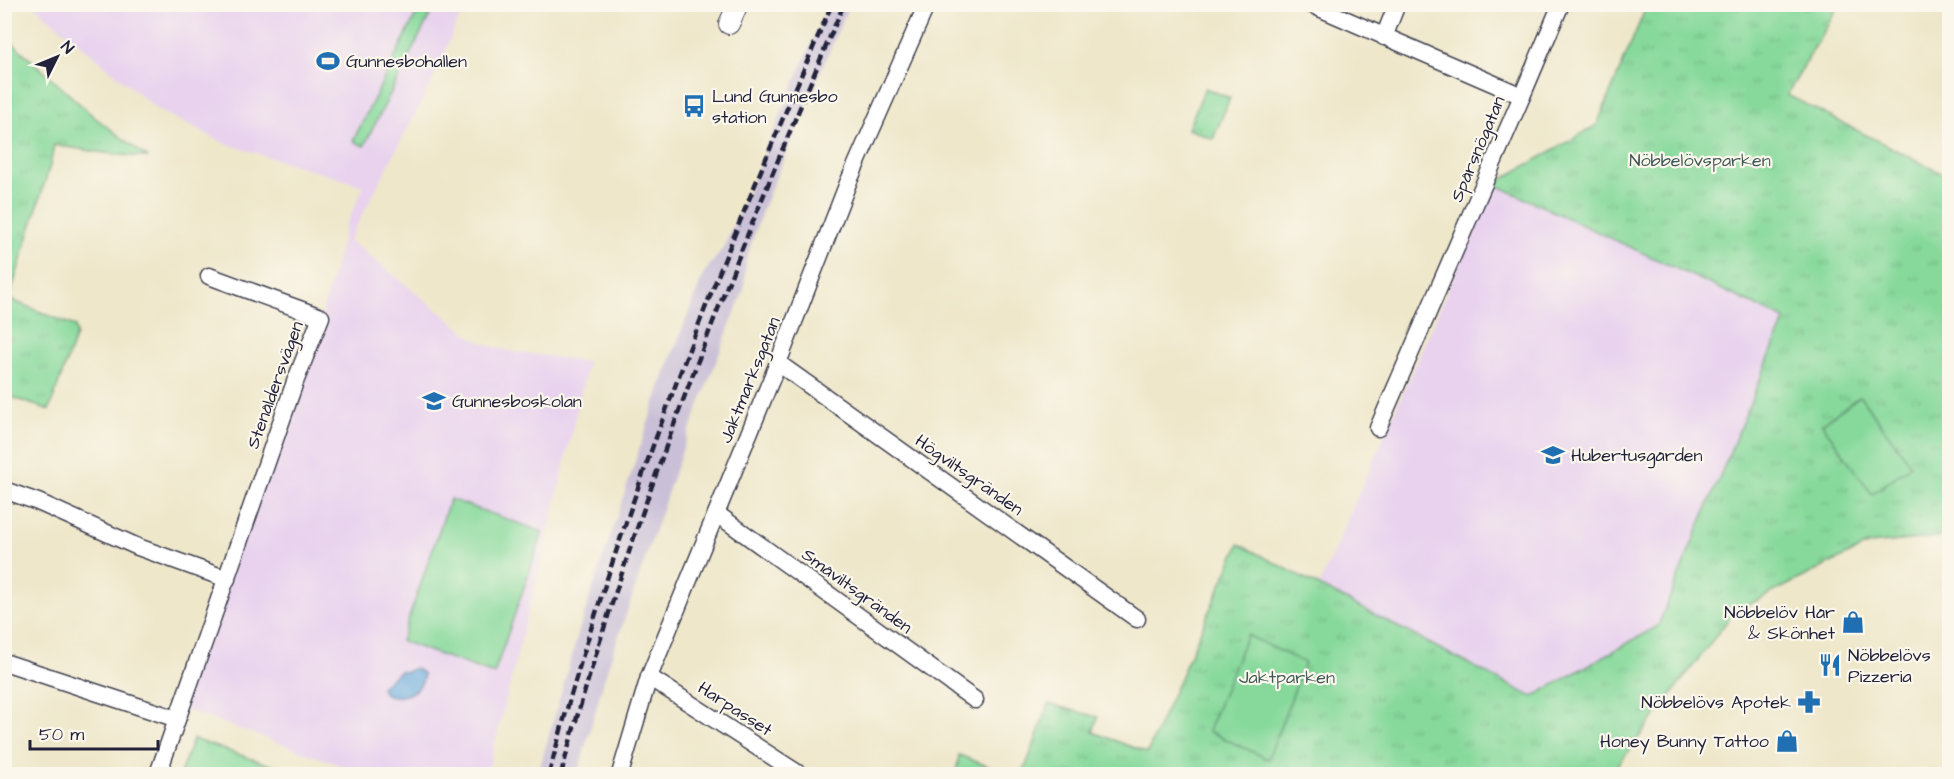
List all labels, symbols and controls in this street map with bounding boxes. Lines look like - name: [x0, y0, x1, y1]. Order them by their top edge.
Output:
- north arrow: [27, 27, 87, 87]
- text: N: [56, 36, 79, 59]
- sports icon: Gunnesbohallen: [315, 48, 341, 74]
- place label: Gunnesbohallen: [346, 49, 467, 74]
- place label: Lund Gunnesbo station: [712, 84, 838, 130]
- street label: Spårsnögatan: [1444, 92, 1512, 206]
- bus stop icon: Lund Gunnesbo station: [681, 93, 707, 119]
- park label: Nöbbelövsparken: [1629, 148, 1771, 173]
- street label: Jaktmarksgatan: [713, 313, 788, 447]
- street label: Stenåldersvägen: [240, 318, 311, 453]
- school or university icon: Gunnesboskolan: [421, 388, 447, 414]
- place label: Gunnesboskolan: [452, 389, 582, 414]
- street label: Högviltsgränden: [909, 428, 1028, 522]
- school or university icon: Hubertusgården: [1540, 442, 1566, 468]
- place label: Hubertusgården: [1571, 443, 1703, 469]
- street label: Småviltsgränden: [796, 542, 917, 641]
- place label: Nöbbelöv Hår & Skönhet: [1724, 600, 1836, 646]
- shop icon: Nöbbelöv Hår & Skönhet: [1840, 609, 1866, 635]
- place label: Nöbbelövs Pizzeria: [1848, 643, 1931, 689]
- restaurant icon: Nöbbelövs Pizzeria: [1817, 652, 1843, 678]
- park label: Jaktparken: [1239, 665, 1335, 690]
- street label: Harpasset: [693, 676, 778, 743]
- pharmacy icon: Nöbbelövs Apotek: [1796, 689, 1822, 715]
- place label: Nöbbelövs Apotek: [1641, 690, 1791, 715]
- scale bar: [30, 713, 158, 751]
- text: 50 m: [39, 722, 84, 747]
- shop icon: Honey Bunny Tattoo: [1774, 728, 1800, 754]
- place label: Honey Bunny Tattoo: [1600, 729, 1769, 755]

